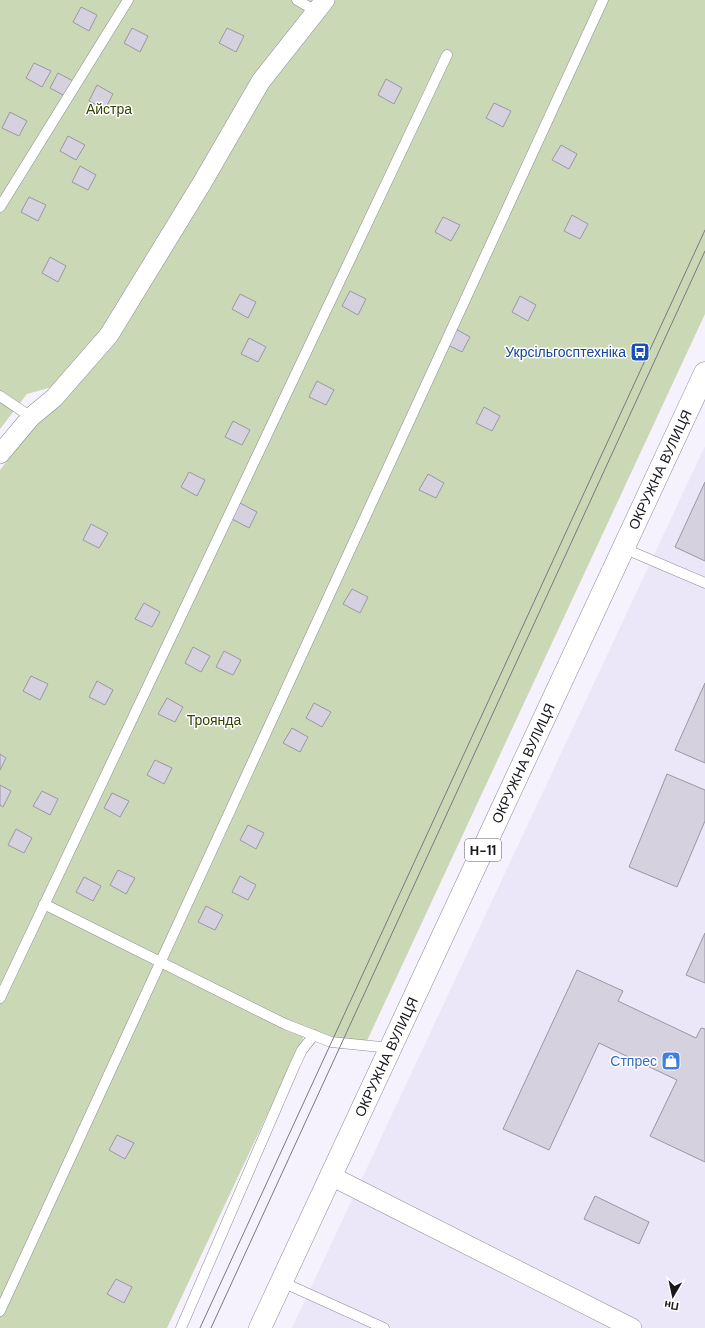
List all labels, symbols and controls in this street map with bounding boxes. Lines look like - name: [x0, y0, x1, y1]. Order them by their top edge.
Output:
- park label: Айстра: [86, 100, 132, 118]
- bus stop icon: Укрсільгосптехніка: [629, 341, 651, 363]
- place label: Укрсільгосптехніка: [505, 343, 626, 361]
- street label: ОКРУЖНА ВУЛИЦЯ: [624, 407, 696, 532]
- street label: ОКРУЖНА ВУЛИЦЯ: [487, 701, 559, 826]
- park label: Троянда: [187, 711, 242, 729]
- road number: Н-11: [465, 839, 501, 861]
- street label: ОКРУЖНА ВУЛИЦЯ: [351, 994, 422, 1120]
- shop icon: Стпрес: [660, 1050, 682, 1072]
- place label: Стпрес: [610, 1052, 657, 1070]
- north arrow: [653, 1276, 693, 1316]
- text: Пн: [663, 1298, 680, 1314]

